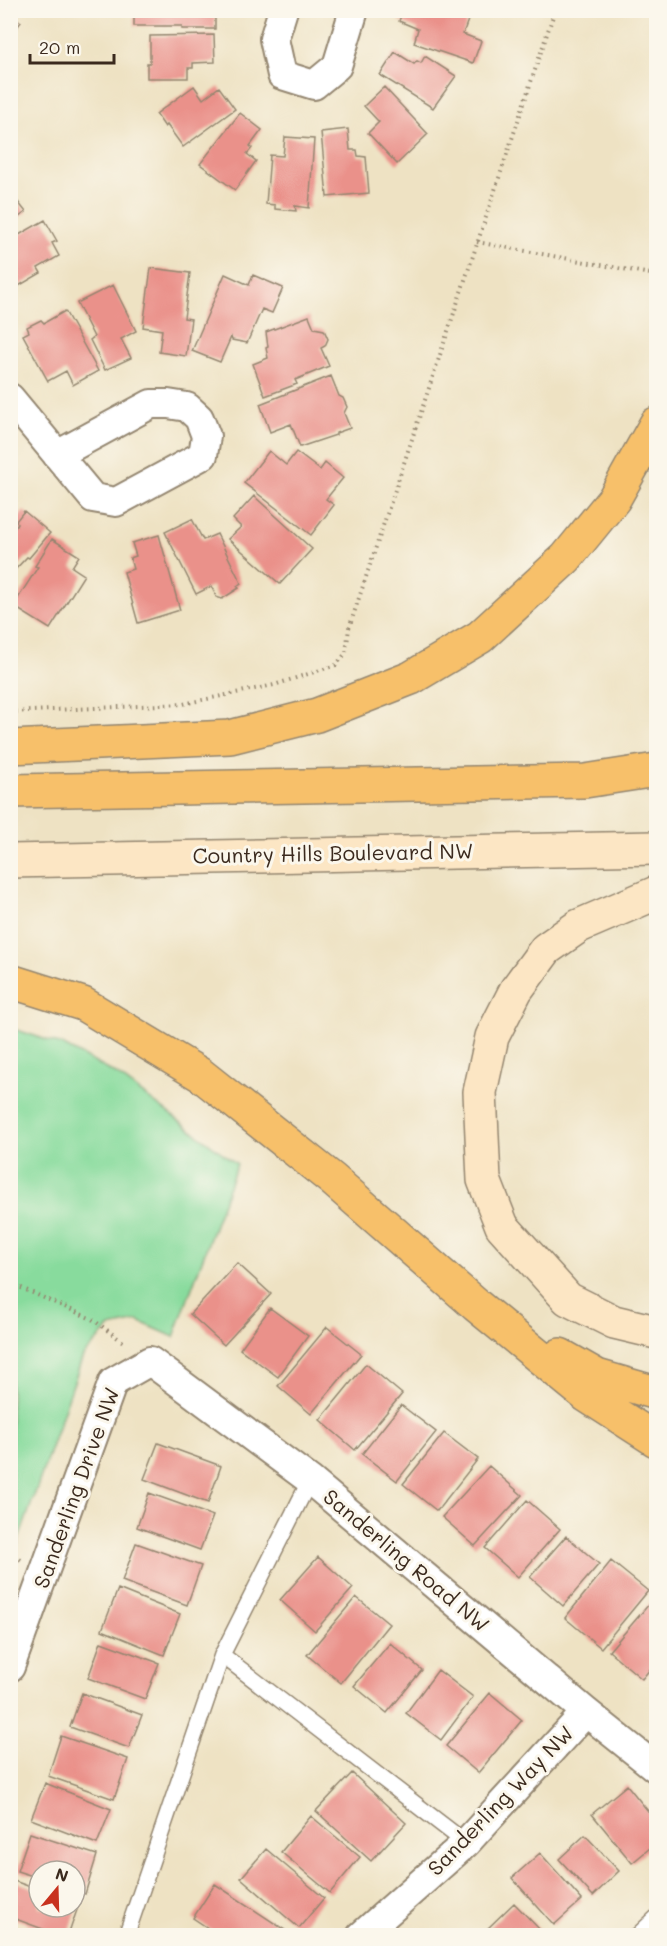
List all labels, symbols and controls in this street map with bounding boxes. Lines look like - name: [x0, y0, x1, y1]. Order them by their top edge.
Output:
- scale bar: [30, 27, 114, 65]
- text: 20 m: [39, 35, 80, 59]
- street label: Country Hills Boulevard NW: [192, 837, 474, 868]
- street label: Sanderling Drive NW: [27, 1383, 124, 1592]
- street label: Sanderling Road NW: [318, 1482, 496, 1637]
- street label: Sanderling Way NW: [421, 1719, 579, 1881]
- north arrow: [27, 1859, 87, 1919]
- text: N: [53, 1862, 71, 1886]

